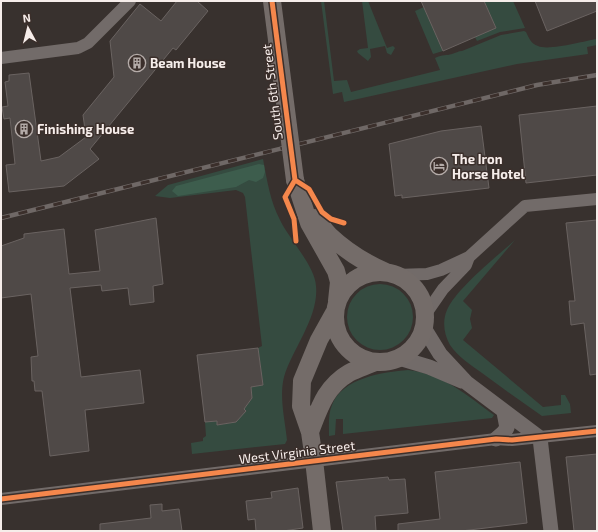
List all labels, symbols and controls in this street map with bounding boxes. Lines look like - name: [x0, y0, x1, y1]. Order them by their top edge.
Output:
- north arrow: [8, 8, 48, 48]
- text: N: [22, 11, 32, 25]
- street label: South 6th Street: [258, 43, 286, 141]
- building icon: Beam House: [127, 53, 147, 73]
- place label: Beam House: [150, 55, 226, 71]
- building icon: Finishing House: [14, 119, 34, 139]
- place label: Finishing House: [37, 121, 134, 137]
- place label: The Iron Horse Hotel: [452, 151, 526, 182]
- hotel icon: The Iron Horse Hotel: [429, 156, 449, 176]
- street label: West Virginia Street: [238, 437, 356, 467]

